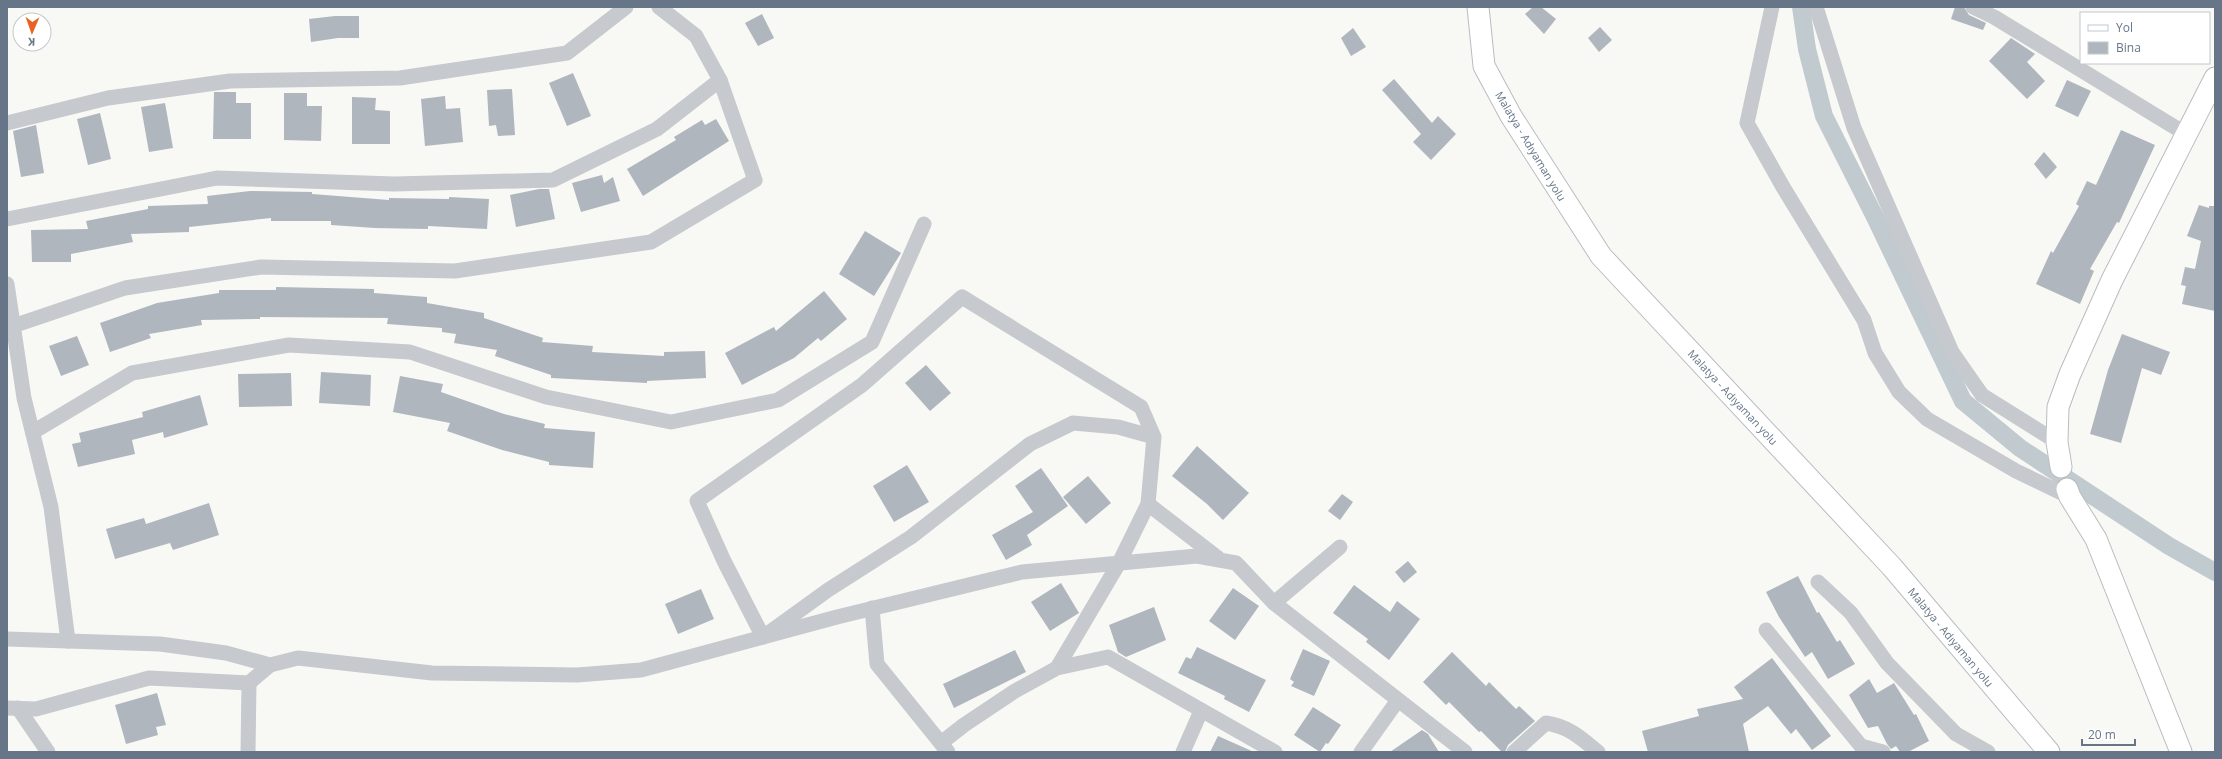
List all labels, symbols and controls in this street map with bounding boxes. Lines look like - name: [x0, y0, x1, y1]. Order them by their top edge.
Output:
- north arrow: [12, 12, 52, 52]
- legend: [2080, 12, 2210, 64]
- text: Yol: [2116, 19, 2133, 36]
- text: K: [27, 35, 36, 50]
- text: Bina: [2116, 39, 2141, 56]
- street label: Malatya - Adıyaman yolu: [1492, 88, 1570, 204]
- street label: Malatya - Adıyaman yolu: [1685, 346, 1781, 448]
- street label: Malatya - Adıyaman yolu: [1905, 584, 1997, 690]
- scale bar: [2082, 721, 2135, 747]
- text: 20 m: [2088, 726, 2116, 743]

